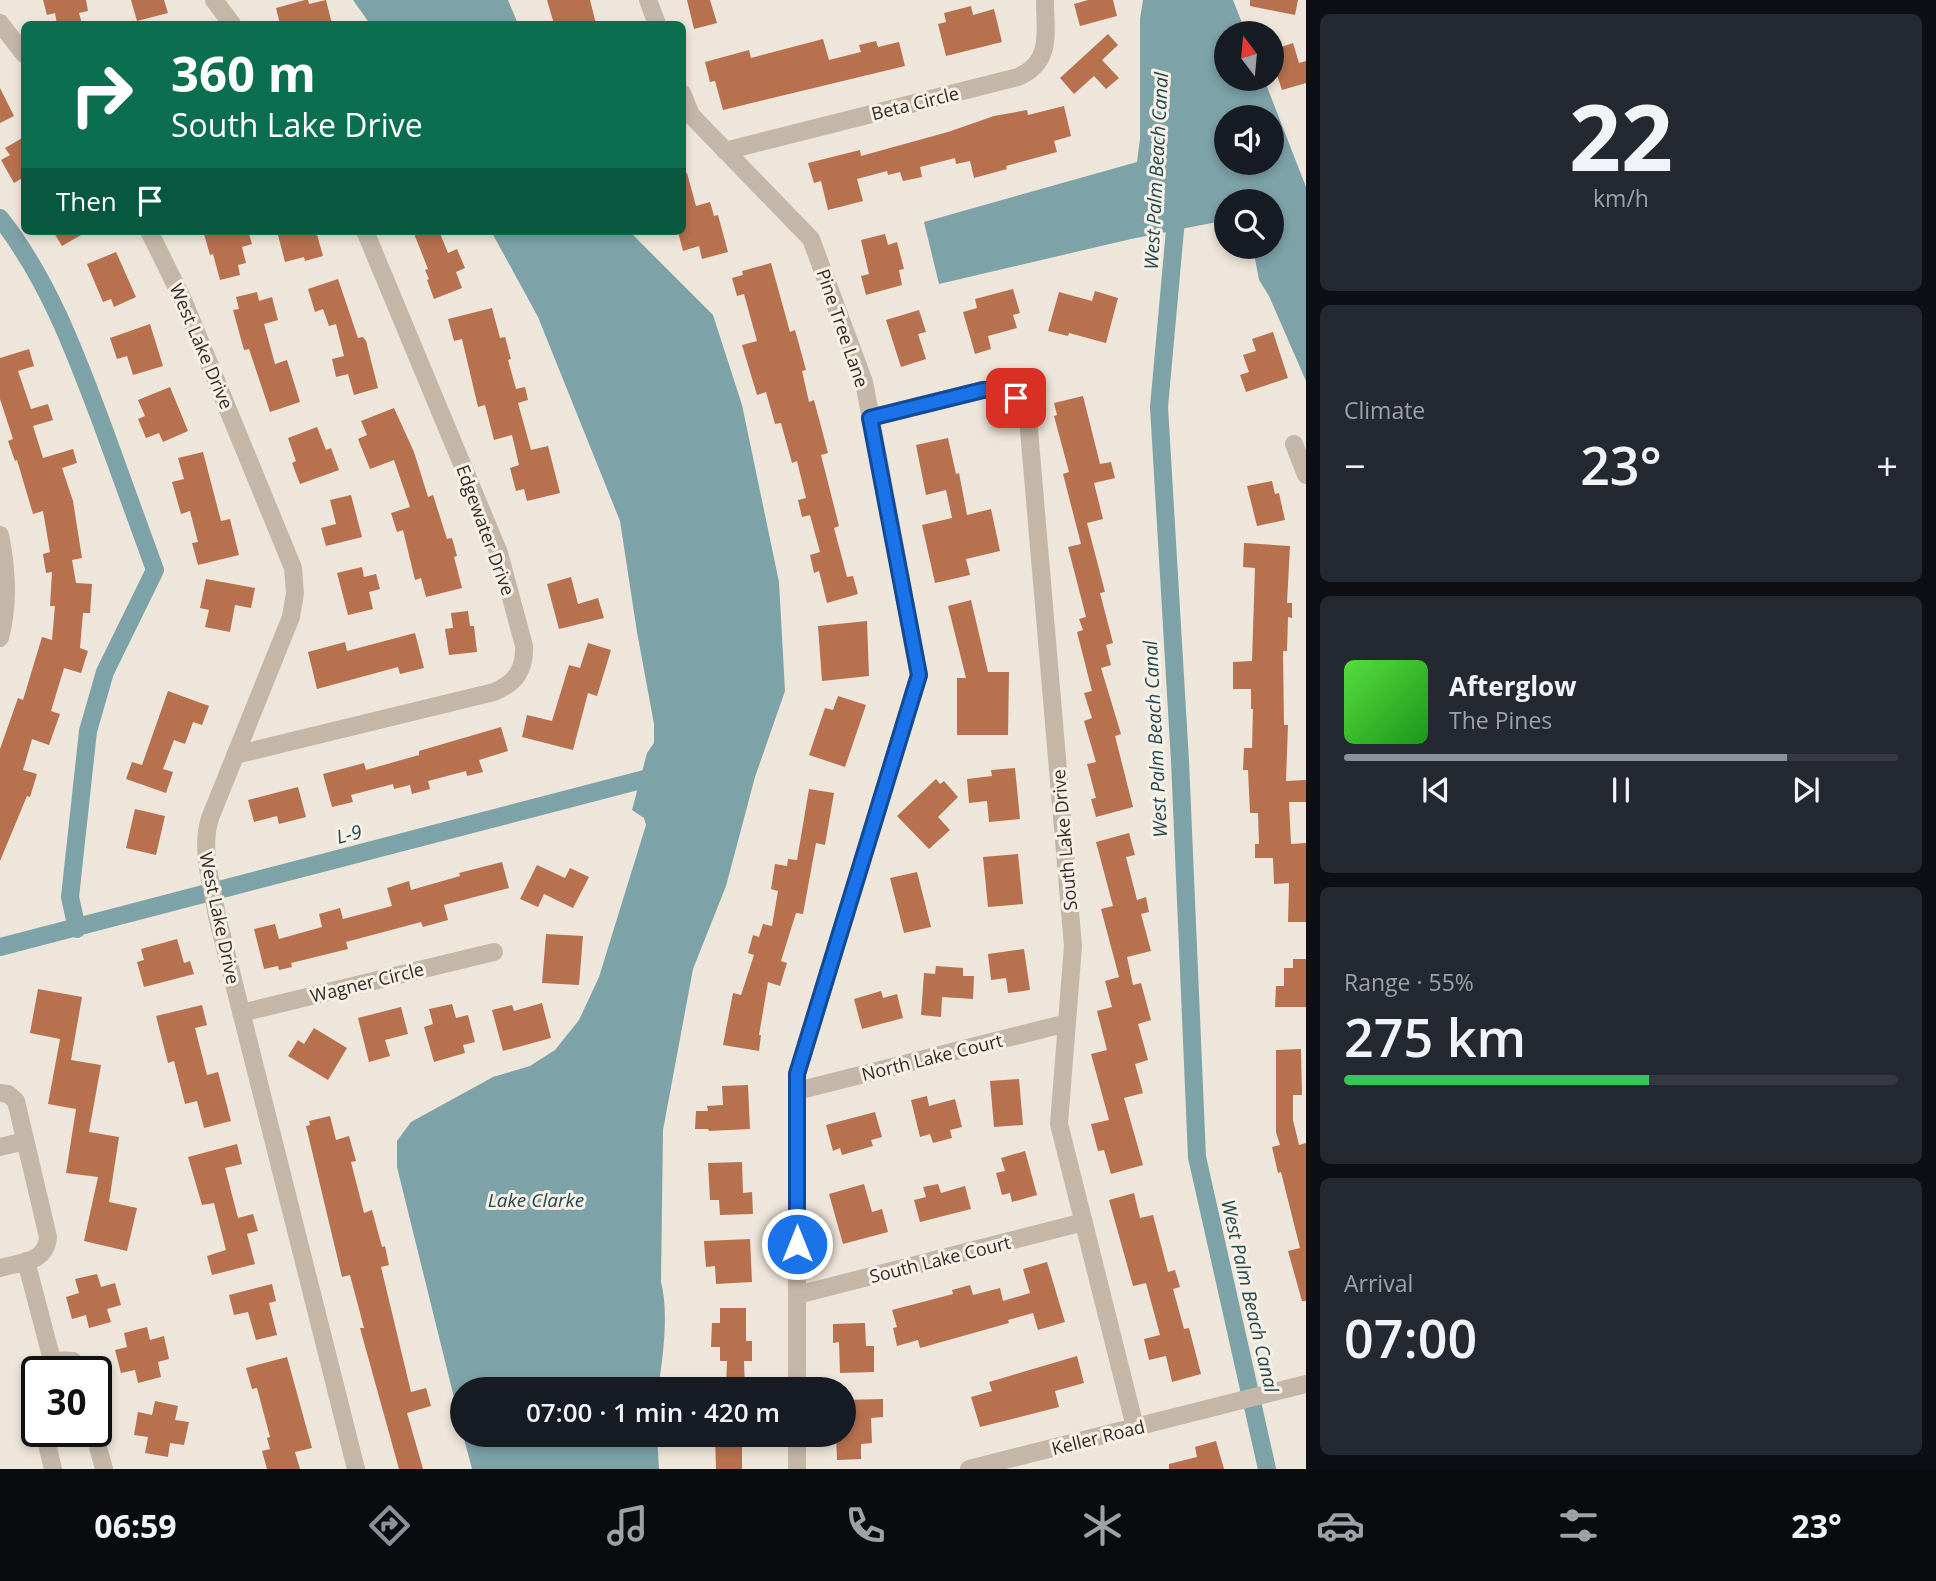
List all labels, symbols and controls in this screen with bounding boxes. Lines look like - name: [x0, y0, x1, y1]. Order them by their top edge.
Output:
- north arrow: [1214, 21, 1284, 91]
- map controls: [1214, 21, 1284, 259]
- text: 360 m: [171, 40, 316, 106]
- icon: right: [56, 49, 147, 140]
- water label: West Palm Beach Canal: [1138, 71, 1174, 270]
- text: 22: [1569, 74, 1673, 198]
- street label: Beta Circle: [869, 81, 961, 125]
- text: South Lake Drive: [171, 103, 423, 146]
- button: sound: [1214, 105, 1284, 175]
- icon: arrive: [131, 182, 169, 220]
- text: km/h: [1593, 182, 1649, 214]
- text: Then: [56, 183, 117, 219]
- button: search: [1214, 189, 1284, 259]
- street label: Pine Tree Lane: [811, 266, 875, 390]
- street label: West Lake Drive: [165, 280, 239, 412]
- pin: [986, 368, 1046, 428]
- icon: arrive: [997, 379, 1035, 417]
- text: Climate: [1344, 394, 1425, 426]
- text: 23°: [1580, 429, 1662, 500]
- text: −: [1344, 439, 1366, 491]
- text: +: [1876, 439, 1898, 491]
- street label: Edgewater Drive: [451, 461, 521, 599]
- water label: West Palm Beach Canal: [1137, 639, 1173, 838]
- text: Afterglow: [1449, 668, 1576, 704]
- text: The Pines: [1449, 704, 1552, 736]
- street label: South Lake Drive: [1046, 768, 1082, 912]
- icon: previous: [1417, 771, 1455, 809]
- icon: pause: [1602, 771, 1640, 809]
- icon: next: [1787, 771, 1825, 809]
- water label: L-9: [333, 818, 365, 850]
- street label: West Lake Drive: [194, 850, 246, 986]
- street label: Wagner Circle: [308, 956, 426, 1008]
- text: Range · 55%: [1344, 966, 1474, 998]
- text: 275 km: [1344, 1001, 1526, 1072]
- street label: North Lake Court: [859, 1028, 1005, 1086]
- water label: Lake Clarke: [488, 1187, 584, 1213]
- water label: West Palm Beach Canal: [1215, 1197, 1285, 1396]
- position arrow: [760, 1207, 834, 1281]
- street label: South Lake Court: [867, 1230, 1013, 1288]
- text: Arrival: [1344, 1267, 1413, 1299]
- text: 07:00: [1344, 1302, 1477, 1373]
- speed limit sign: 30: [21, 1356, 112, 1447]
- text: 07:00 · 1 min · 420 m: [526, 1394, 780, 1430]
- street label: Keller Road: [1049, 1414, 1147, 1460]
- icon: directions: [365, 1501, 414, 1550]
- icon: music: [603, 1501, 652, 1550]
- icon: phone: [841, 1501, 890, 1550]
- icon: climate: [1078, 1501, 1127, 1550]
- icon: car: [1316, 1501, 1365, 1550]
- icon: filters: [1554, 1501, 1603, 1550]
- text: 06:59: [94, 1504, 177, 1547]
- text: 23°: [1791, 1504, 1842, 1547]

